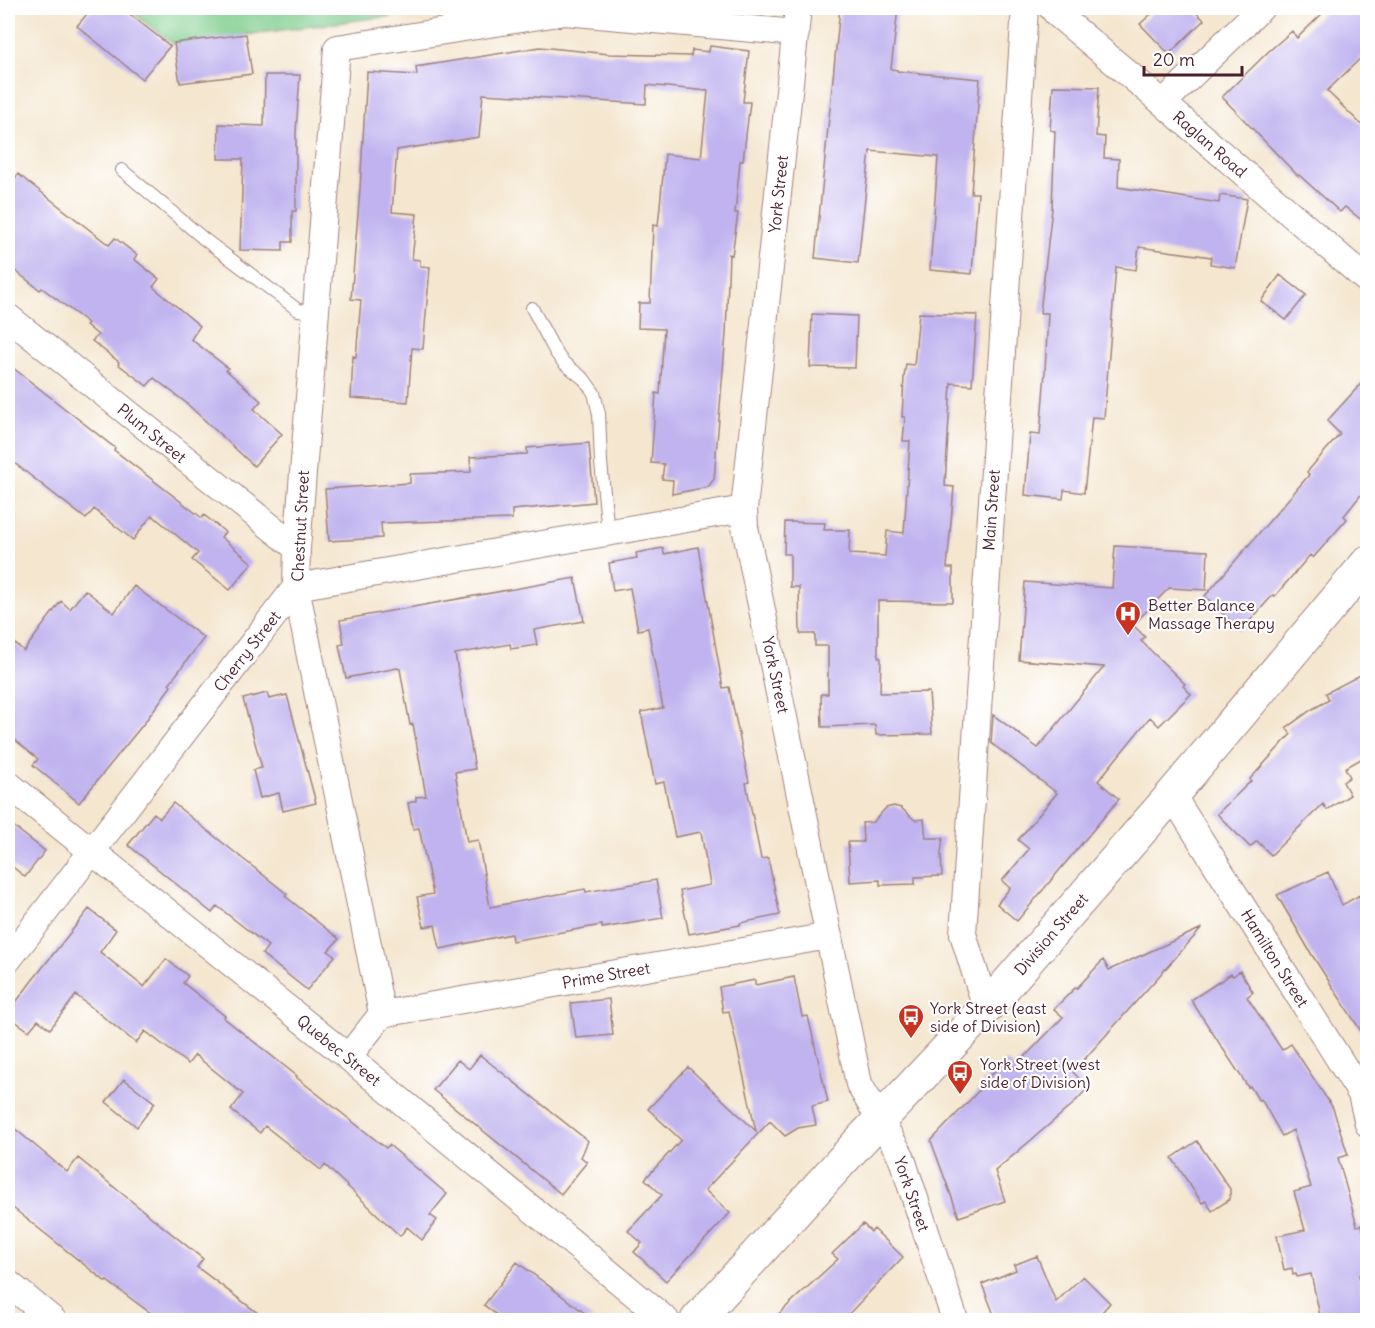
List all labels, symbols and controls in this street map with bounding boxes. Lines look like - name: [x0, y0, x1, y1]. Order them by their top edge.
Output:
- scale bar: [1144, 39, 1242, 77]
- text: 20 m: [1153, 48, 1195, 71]
- street label: Raglan Road: [1169, 106, 1251, 182]
- street label: York Street: [764, 154, 792, 234]
- street label: Plum Street: [113, 399, 191, 467]
- street label: Main Street: [978, 468, 1004, 551]
- street label: Chestnut Street: [287, 469, 313, 582]
- place label: Better Balance Massage Therapy: [1148, 595, 1275, 633]
- hospital icon: Better Balance Massage Therapy: [1113, 599, 1143, 637]
- street label: Cherry Street: [209, 606, 285, 695]
- street label: York Street: [758, 635, 794, 716]
- street label: Division Street: [1010, 889, 1092, 979]
- street label: Hamilton Street: [1237, 905, 1313, 1011]
- street label: Prime Street: [560, 957, 652, 993]
- place label: York Street (east side of Division): [930, 998, 1047, 1036]
- bus stop icon: York Street (east side of Division): [896, 1002, 926, 1040]
- street label: Quebec Street: [293, 1010, 385, 1090]
- place label: York Street (west side of Division): [980, 1054, 1101, 1092]
- bus stop icon: York Street (west side of Division): [945, 1058, 975, 1096]
- street label: York Street: [890, 1154, 934, 1235]

